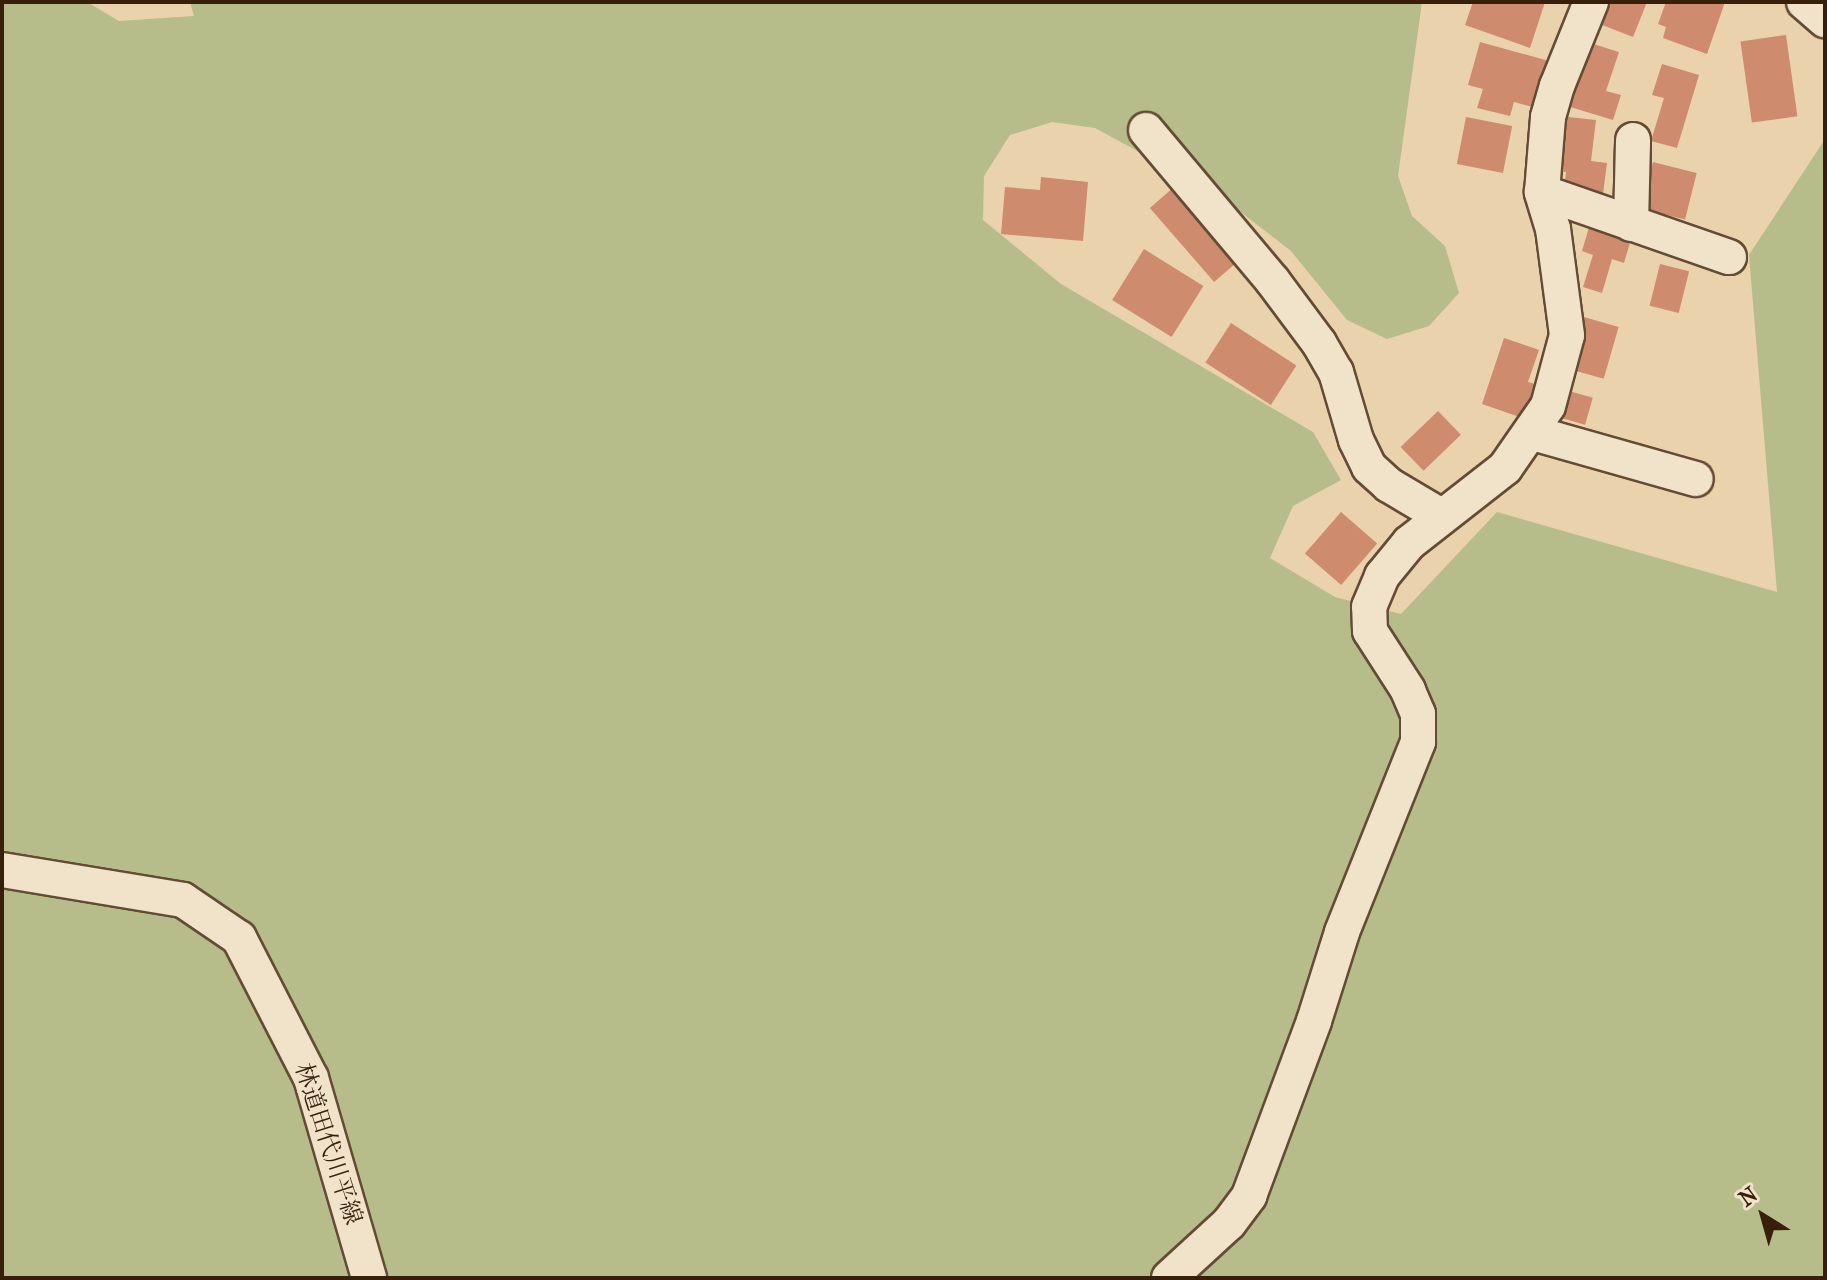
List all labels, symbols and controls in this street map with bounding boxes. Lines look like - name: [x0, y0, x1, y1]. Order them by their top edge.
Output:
- street label: 林道田代川平線: [288, 1060, 368, 1228]
- north arrow: [1723, 1176, 1803, 1256]
- text: N: [1734, 1181, 1763, 1212]

